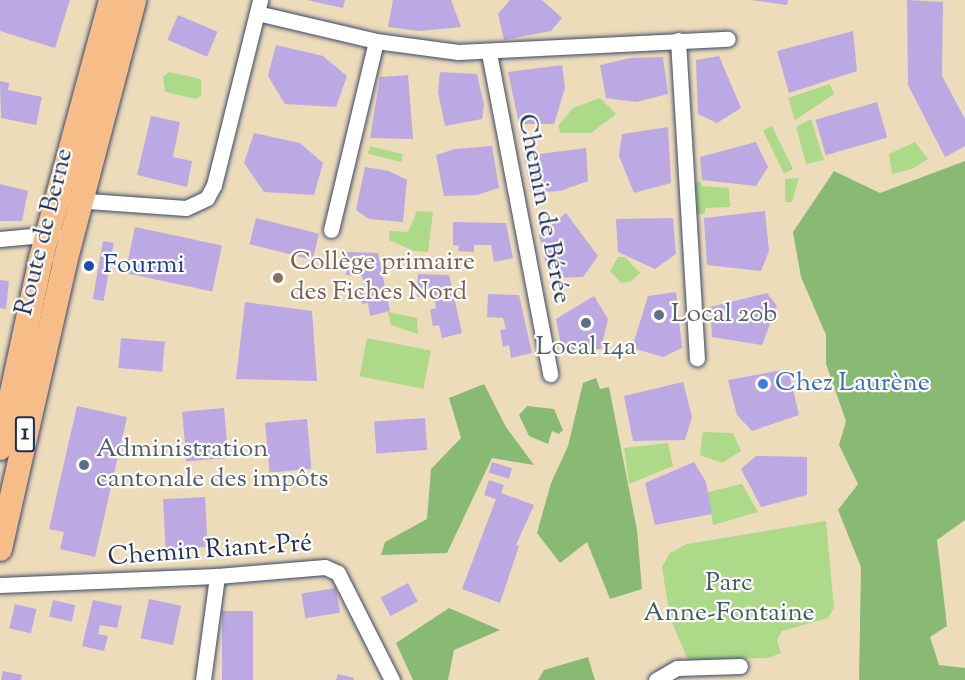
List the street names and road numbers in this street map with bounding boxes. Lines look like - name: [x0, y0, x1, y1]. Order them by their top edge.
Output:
- street label: Chemin de Bérée: [509, 112, 577, 306]
- street label: Route de Berne: [9, 145, 81, 319]
- road number: 1: [15, 413, 36, 455]
- street label: Chemin Riant-Pré: [107, 528, 313, 574]

